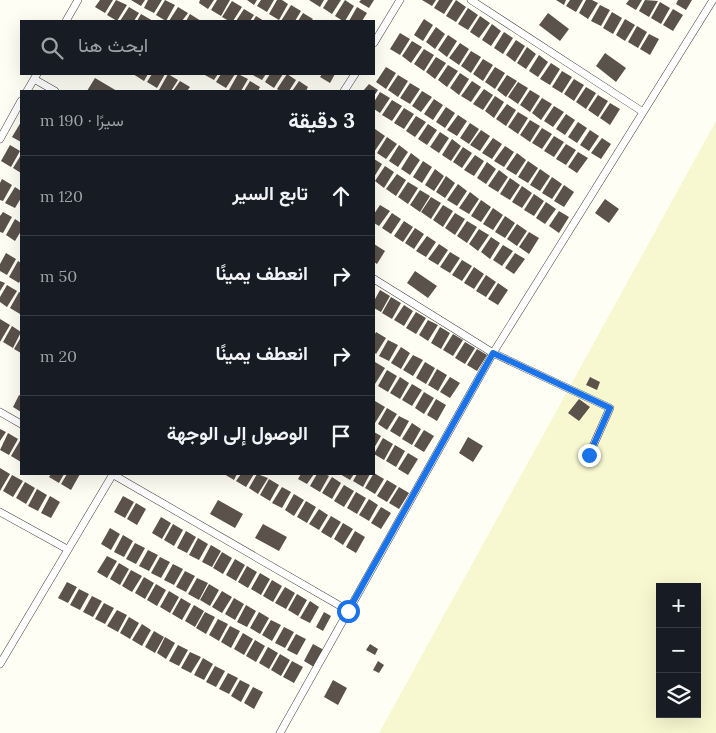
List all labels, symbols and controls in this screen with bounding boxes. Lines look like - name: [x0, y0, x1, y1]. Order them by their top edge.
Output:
- search box: [20, 20, 375, 75]
- text: ابحث هنا: [78, 33, 148, 57]
- icon: search: [38, 34, 66, 62]
- text: 3 دقيقة: [288, 107, 355, 134]
- text: سيرًا · 190 m: [40, 110, 124, 130]
- text: تابع السير: [232, 181, 308, 205]
- icon: ahead: [327, 182, 355, 210]
- text: 120 m: [40, 186, 83, 206]
- text: انعطف يمينًا: [215, 261, 308, 285]
- icon: right: [327, 262, 355, 290]
- text: 50 m: [40, 266, 77, 286]
- text: انعطف يمينًا: [215, 341, 308, 365]
- icon: right: [327, 342, 355, 370]
- text: 20 m: [40, 346, 77, 366]
- text: الوصول إلى الوجهة: [167, 421, 308, 445]
- icon: arrive: [327, 422, 355, 450]
- route end: [578, 444, 601, 467]
- map controls: [656, 583, 701, 718]
- button: +: [656, 583, 701, 628]
- route start: [337, 600, 360, 623]
- button: −: [656, 628, 701, 673]
- button: layers: [656, 673, 701, 718]

